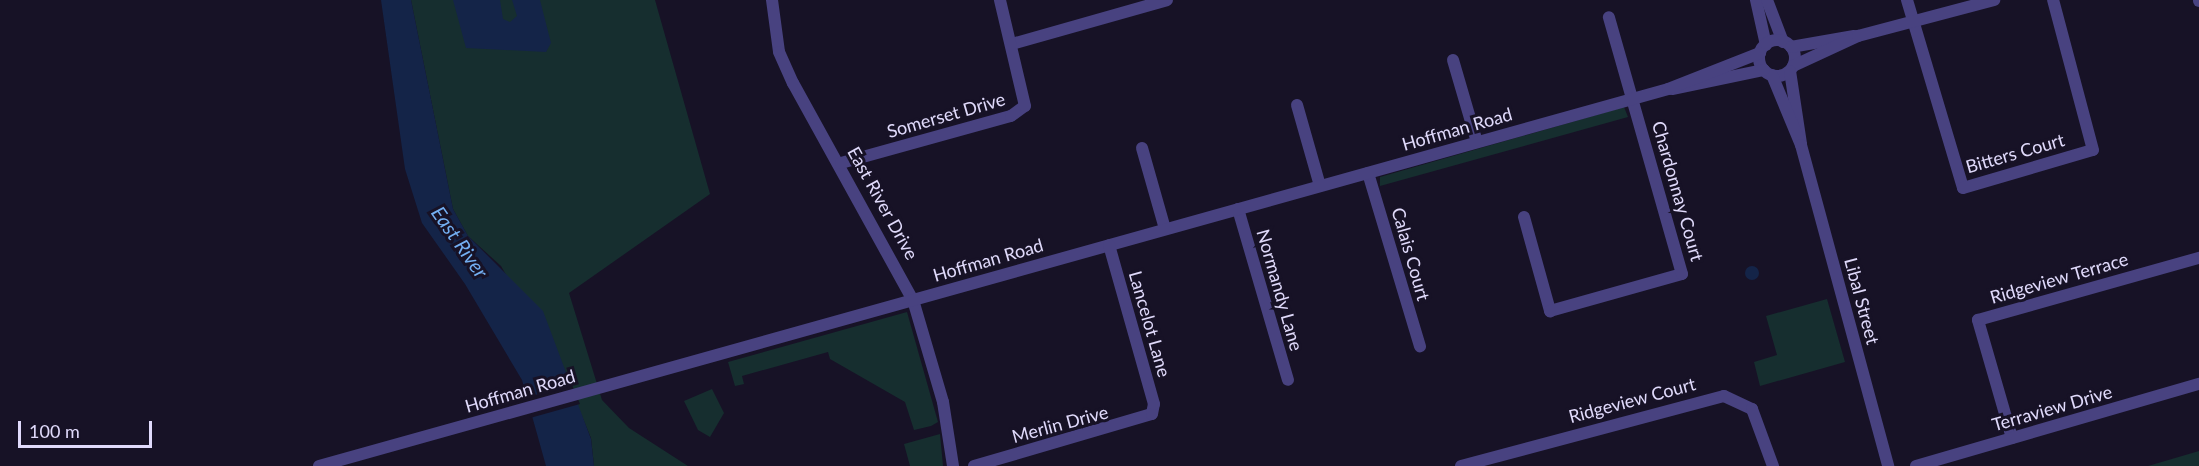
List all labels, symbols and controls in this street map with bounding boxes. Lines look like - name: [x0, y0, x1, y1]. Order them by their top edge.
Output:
- street label: Somerset Drive: [884, 88, 1008, 142]
- street label: Hoffman Road: [1399, 103, 1515, 155]
- street label: Chardonnay Court: [1648, 118, 1708, 264]
- street label: Bitters Court: [1963, 129, 2067, 177]
- street label: East River Drive: [843, 143, 923, 263]
- water label: East River: [427, 201, 493, 283]
- street label: Calais Court: [1387, 205, 1435, 303]
- street label: Normandy Lane: [1252, 227, 1308, 353]
- street label: Hoffman Road: [930, 234, 1046, 286]
- street label: Ridgeview Terrace: [1987, 248, 2131, 308]
- street label: Libal Street: [1840, 255, 1884, 347]
- street label: Lancelot Lane: [1125, 269, 1175, 379]
- street label: Hoffman Road: [462, 365, 578, 417]
- street label: Ridgeview Court: [1566, 373, 1698, 427]
- street label: Terraview Drive: [1989, 380, 2115, 436]
- street label: Merlin Drive: [1010, 401, 1110, 447]
- scale bar: [21, 409, 154, 447]
- text: 100 m: [29, 420, 80, 442]

